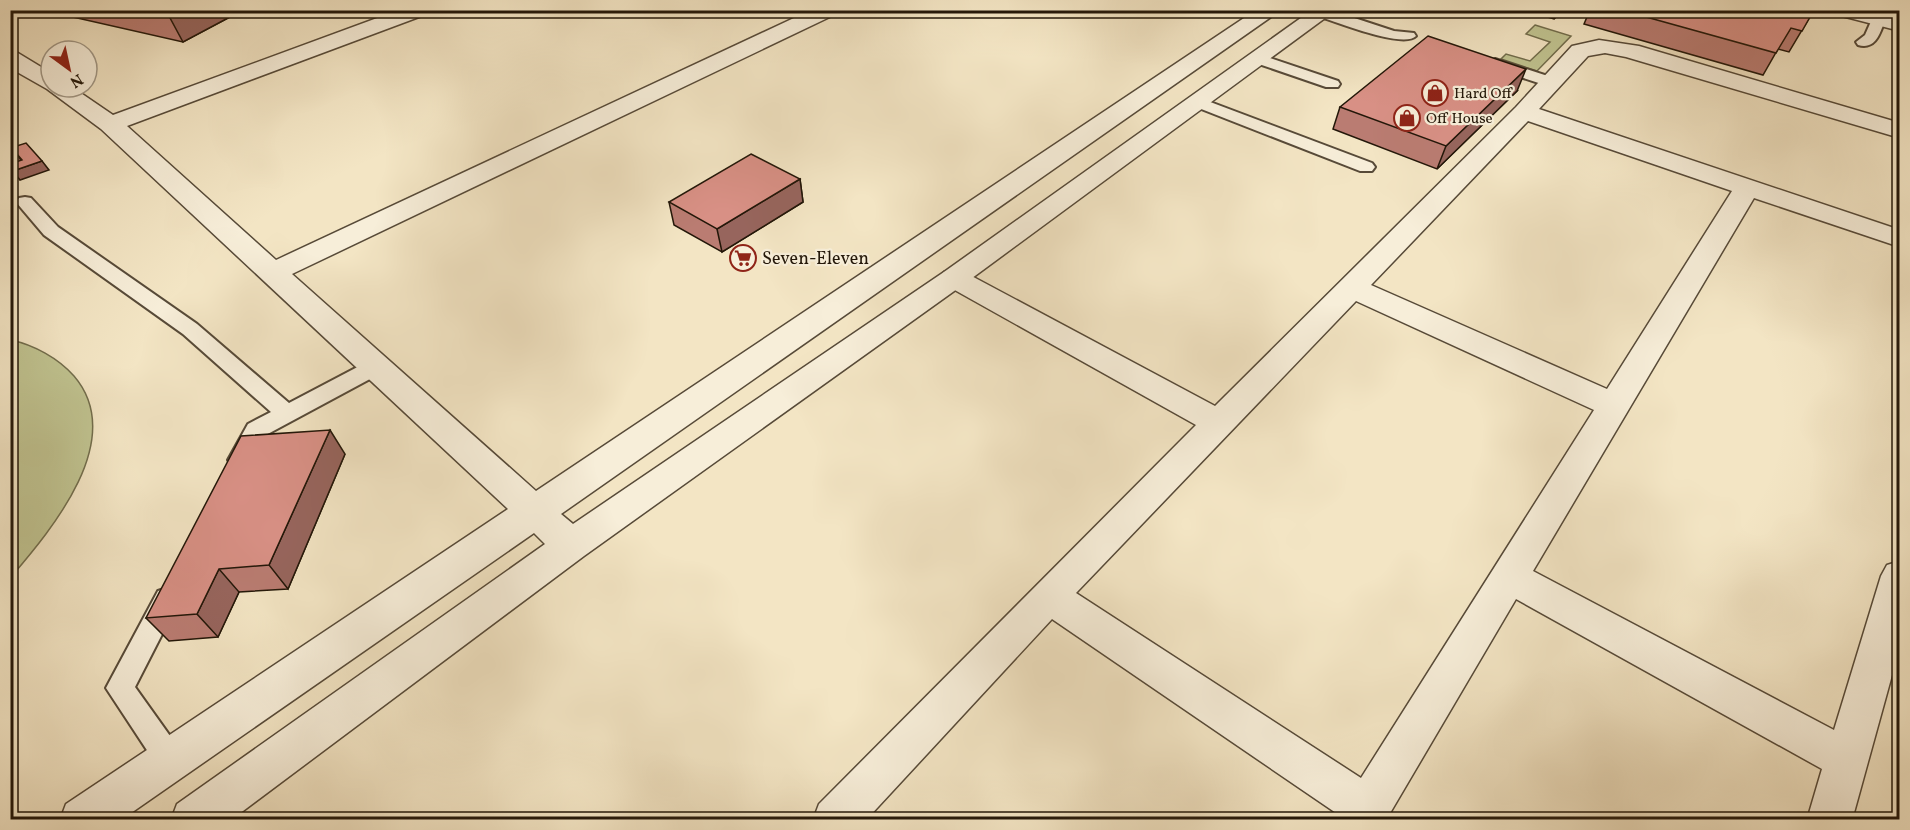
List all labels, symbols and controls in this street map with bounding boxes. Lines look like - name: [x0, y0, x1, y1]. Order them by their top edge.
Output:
- north arrow: [39, 39, 99, 99]
- text: N: [65, 68, 87, 92]
- shop icon: Hard Off: [1420, 78, 1450, 108]
- place label: Hard Off: [1454, 84, 1513, 105]
- shop icon: Off House: [1392, 103, 1422, 133]
- place label: Off House: [1426, 109, 1493, 130]
- supermarket icon: Seven-Eleven: [728, 243, 758, 273]
- place label: Seven-Eleven: [762, 247, 869, 272]

